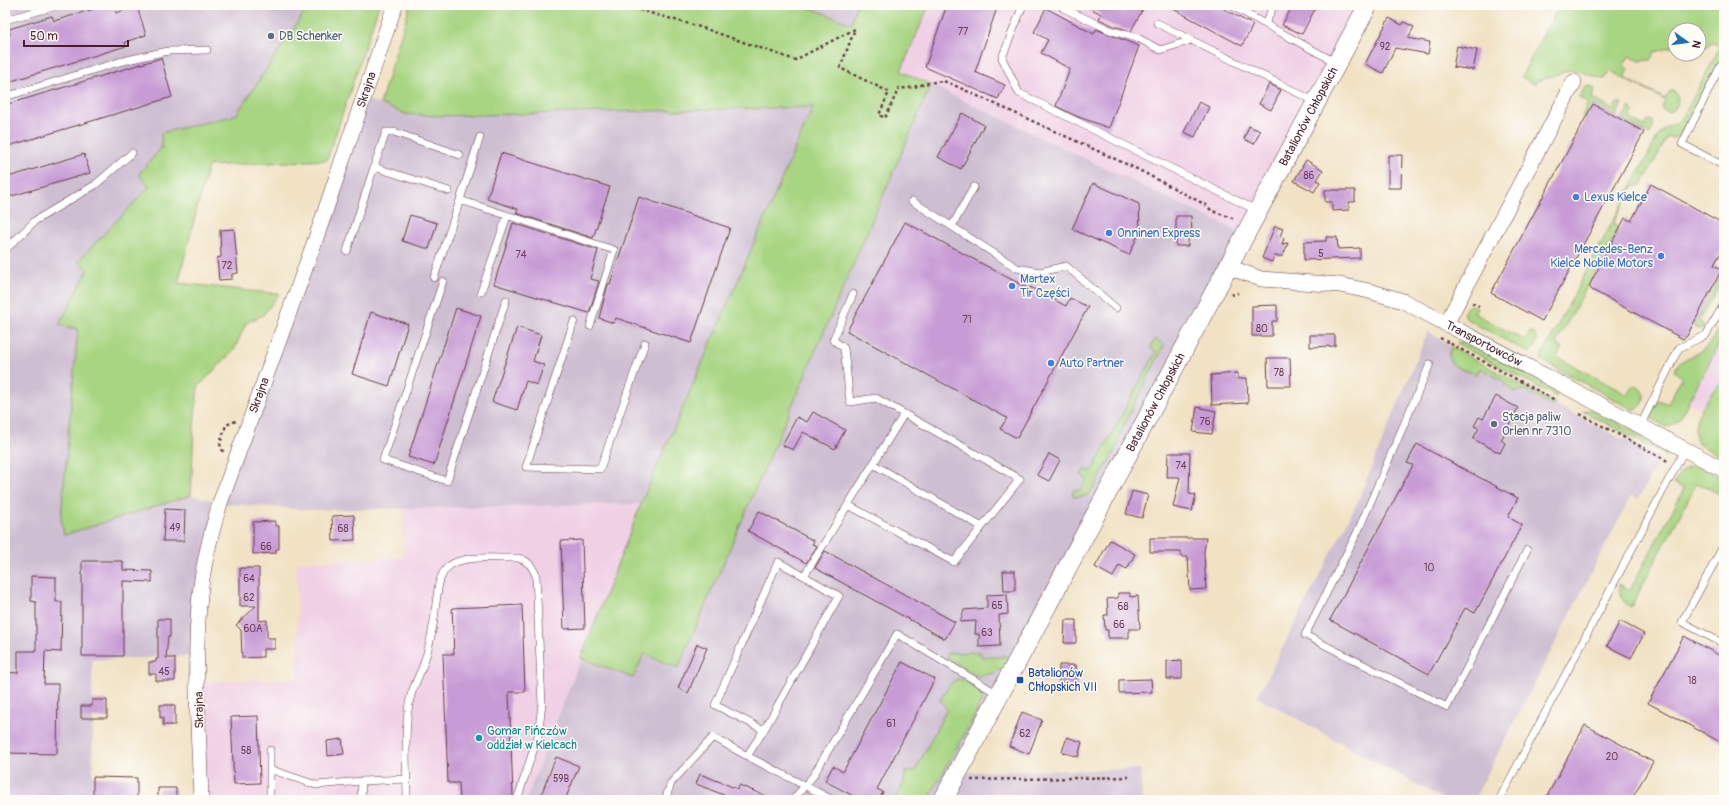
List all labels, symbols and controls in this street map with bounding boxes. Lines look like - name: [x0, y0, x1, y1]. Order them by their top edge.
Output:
- scale bar: [24, 22, 128, 48]
- north arrow: [1667, 22, 1707, 62]
- house number: 77: [958, 26, 969, 38]
- text: 50 m: [30, 29, 58, 44]
- place label: DB Schenker: [279, 29, 343, 44]
- marker: DB Schenker: [266, 31, 276, 41]
- text: N: [1689, 39, 1703, 50]
- house number: 92: [1380, 41, 1391, 53]
- street label: Batalionów Chłopskich: [1276, 64, 1342, 169]
- street label: Skrajna: [354, 69, 380, 110]
- house number: 86: [1304, 170, 1315, 182]
- place label: Lexus Kielce: [1584, 190, 1647, 205]
- marker: Lexus Kielce: [1571, 192, 1581, 202]
- place label: Onninen Express: [1117, 226, 1201, 241]
- marker: Onninen Express: [1104, 228, 1114, 238]
- place label: Mercedes-Benz Kielce Nobile Motors: [1550, 242, 1654, 271]
- house number: 5: [1318, 248, 1324, 260]
- house number: 74: [515, 249, 527, 261]
- marker: Mercedes-Benz Kielce Nobile Motors: [1656, 251, 1666, 261]
- house number: 72: [222, 260, 233, 272]
- place label: Martex Tir Części: [1020, 272, 1069, 301]
- marker: Martex Tir Części: [1007, 281, 1017, 291]
- house number: 71: [962, 314, 972, 326]
- street label: Transportowców: [1443, 318, 1525, 370]
- house number: 80: [1256, 323, 1268, 335]
- street label: Batalionów Chłopskich: [1123, 350, 1189, 455]
- place label: Auto Partner: [1059, 356, 1125, 371]
- marker: Auto Partner: [1046, 358, 1056, 368]
- house number: 78: [1274, 367, 1284, 379]
- street label: Skrajna: [246, 375, 273, 415]
- place label: Stacja paliw Orlen nr 7310: [1502, 410, 1571, 439]
- house number: 76: [1199, 416, 1211, 428]
- marker: Stacja paliw Orlen nr 7310: [1489, 419, 1499, 429]
- house number: 74: [1175, 460, 1187, 472]
- house number: 49: [170, 522, 180, 534]
- house number: 68: [338, 523, 348, 535]
- house number: 66: [260, 541, 272, 553]
- house number: 10: [1424, 562, 1435, 574]
- house number: 64: [243, 573, 255, 585]
- house number: 62: [243, 592, 255, 604]
- house number: 65: [991, 600, 1003, 612]
- house number: 68: [1118, 601, 1128, 613]
- house number: 66: [1113, 619, 1125, 631]
- house number: 60A: [243, 623, 263, 635]
- house number: 63: [981, 627, 993, 639]
- house number: 45: [158, 666, 170, 678]
- place label: Batalionów Chłopskich VII: [1028, 666, 1097, 695]
- marker: Batalionów Chłopskich VII: [1015, 675, 1025, 685]
- house number: 18: [1688, 675, 1696, 687]
- street label: Skrajna: [192, 691, 207, 729]
- house number: 61: [886, 718, 896, 730]
- place label: Gomar Pińczów oddział w Kielcach: [487, 724, 577, 753]
- house number: 62: [1019, 728, 1031, 740]
- marker: Gomar Pińczów oddział w Kielcach: [474, 733, 484, 743]
- house number: 58: [241, 745, 251, 757]
- house number: 20: [1606, 751, 1618, 763]
- house number: 59B: [553, 773, 569, 785]

